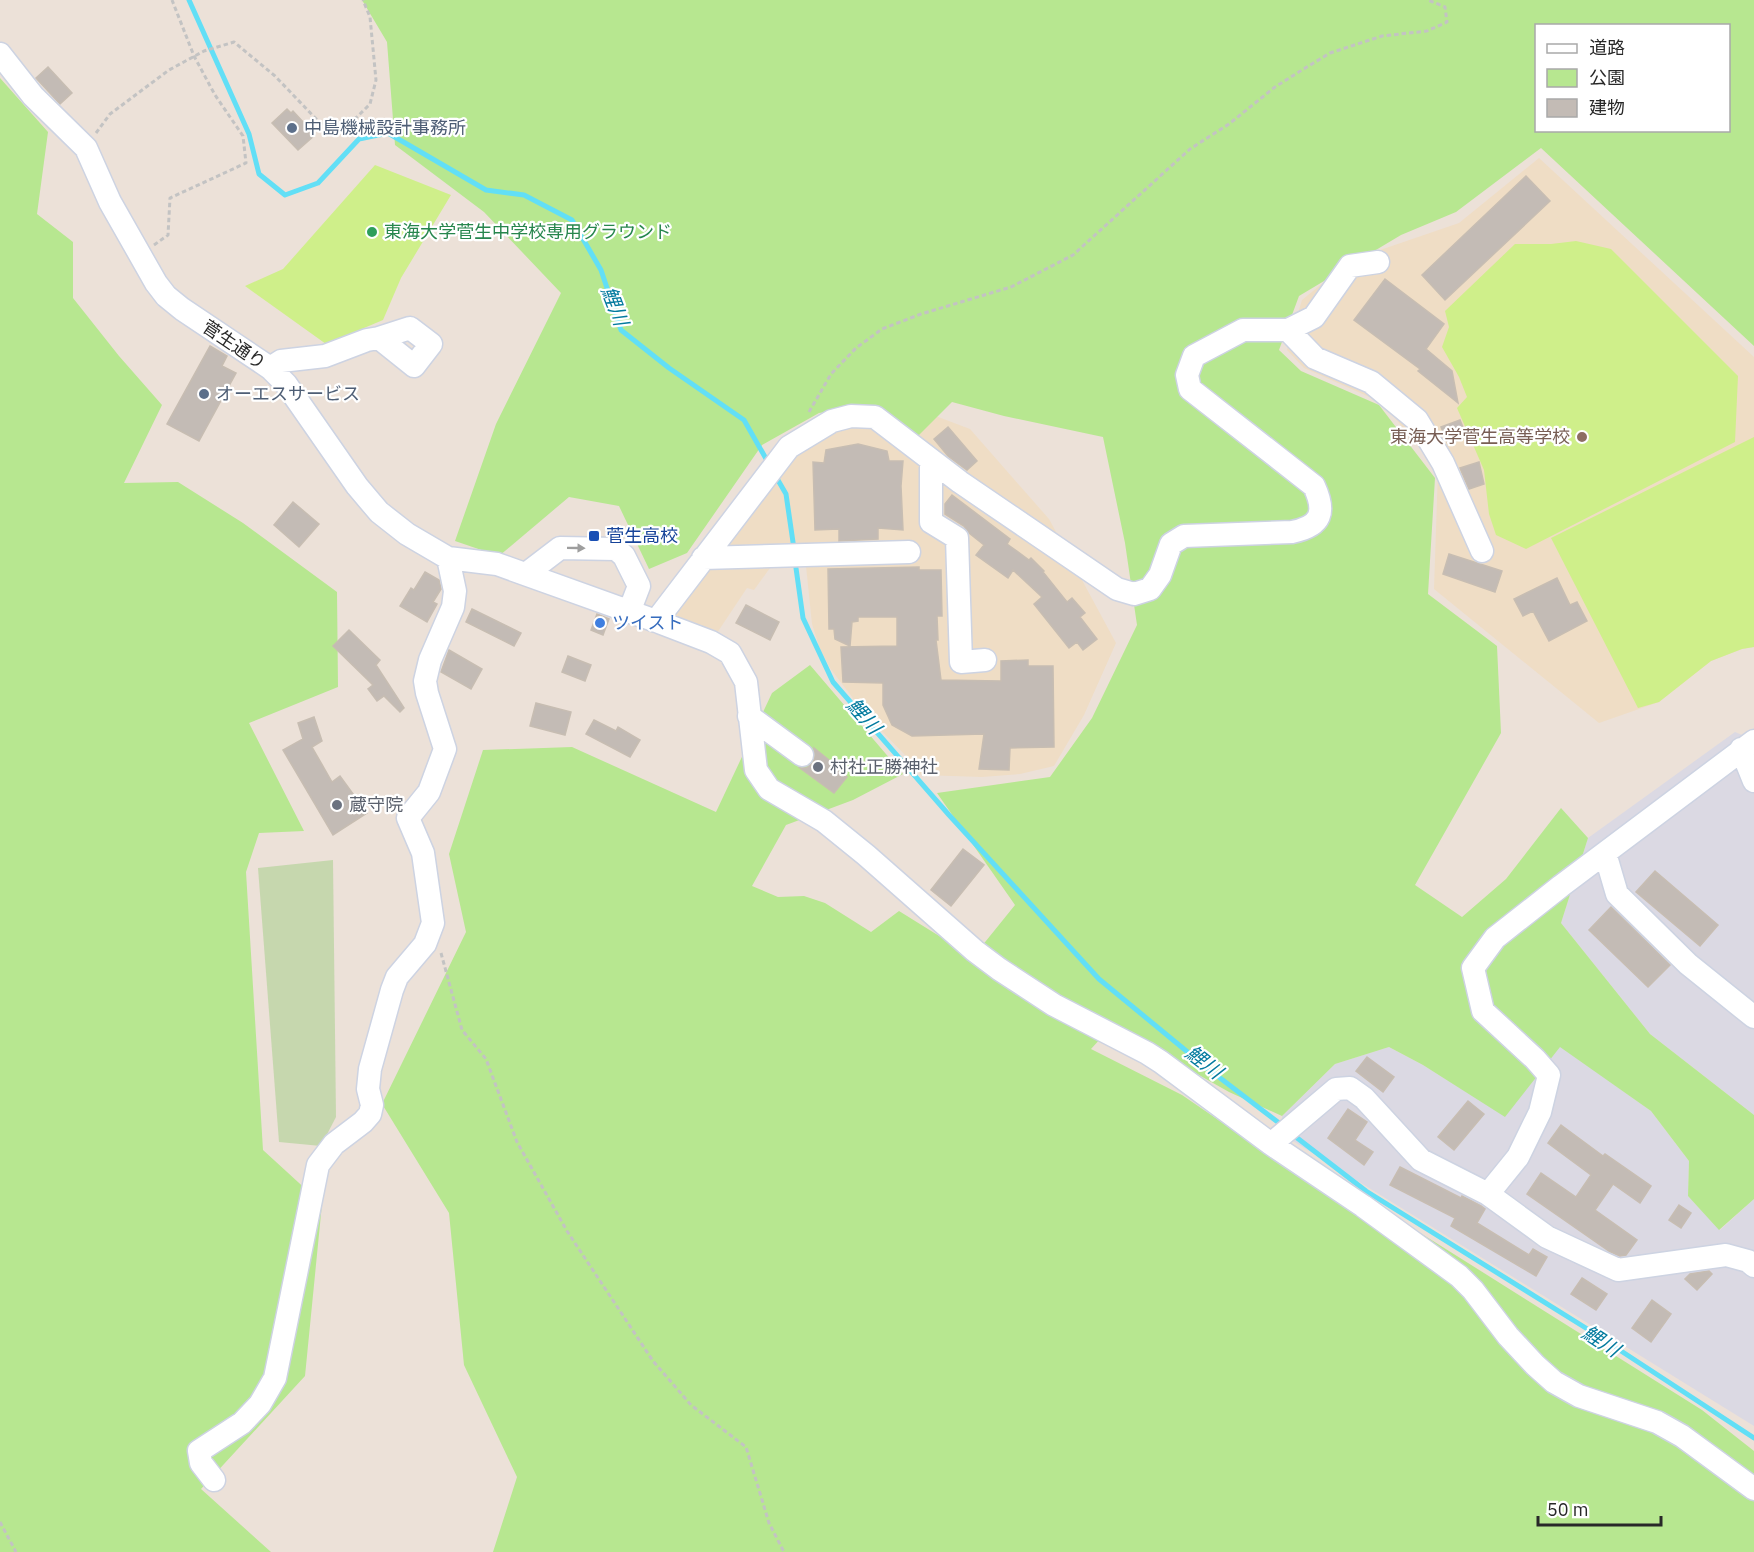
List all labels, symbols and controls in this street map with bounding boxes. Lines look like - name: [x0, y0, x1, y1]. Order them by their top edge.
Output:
- legend: [1535, 24, 1730, 132]
- text: 道路: [1589, 36, 1625, 59]
- text: 公園: [1589, 66, 1625, 89]
- text: 建物: [1589, 96, 1625, 119]
- place label: 中島機械設計事務所: [304, 116, 466, 139]
- marker: 中島機械設計事務所: [285, 121, 299, 135]
- place label: 東海大学菅生中学校専用グラウンド: [384, 220, 672, 243]
- marker: 東海大学菅生中学校専用グラウンド: [365, 225, 379, 239]
- water label: 鯉川: [596, 282, 636, 331]
- street label: 菅生通り: [198, 315, 271, 374]
- place label: オーエスサービス: [216, 382, 360, 405]
- marker: オーエスサービス: [197, 387, 211, 401]
- place label: 東海大学菅生高等学校: [1390, 425, 1570, 448]
- marker: 東海大学菅生高等学校: [1575, 430, 1589, 444]
- place label: 菅生高校: [606, 524, 678, 547]
- marker: 菅生高校: [587, 529, 601, 543]
- one-way arrow: [566, 543, 585, 553]
- place label: ツイスト: [612, 611, 683, 634]
- marker: ツイスト: [593, 616, 607, 630]
- water label: 鯉川: [841, 692, 889, 741]
- place label: 村社正勝神社: [830, 755, 938, 778]
- marker: 村社正勝神社: [811, 760, 825, 774]
- place label: 蔵守院: [349, 793, 403, 816]
- marker: 蔵守院: [330, 798, 344, 812]
- water label: 鯉川: [1180, 1039, 1230, 1086]
- water label: 鯉川: [1577, 1318, 1627, 1364]
- scale bar: [1538, 1489, 1661, 1527]
- text: 50 m: [1547, 1498, 1589, 1521]

